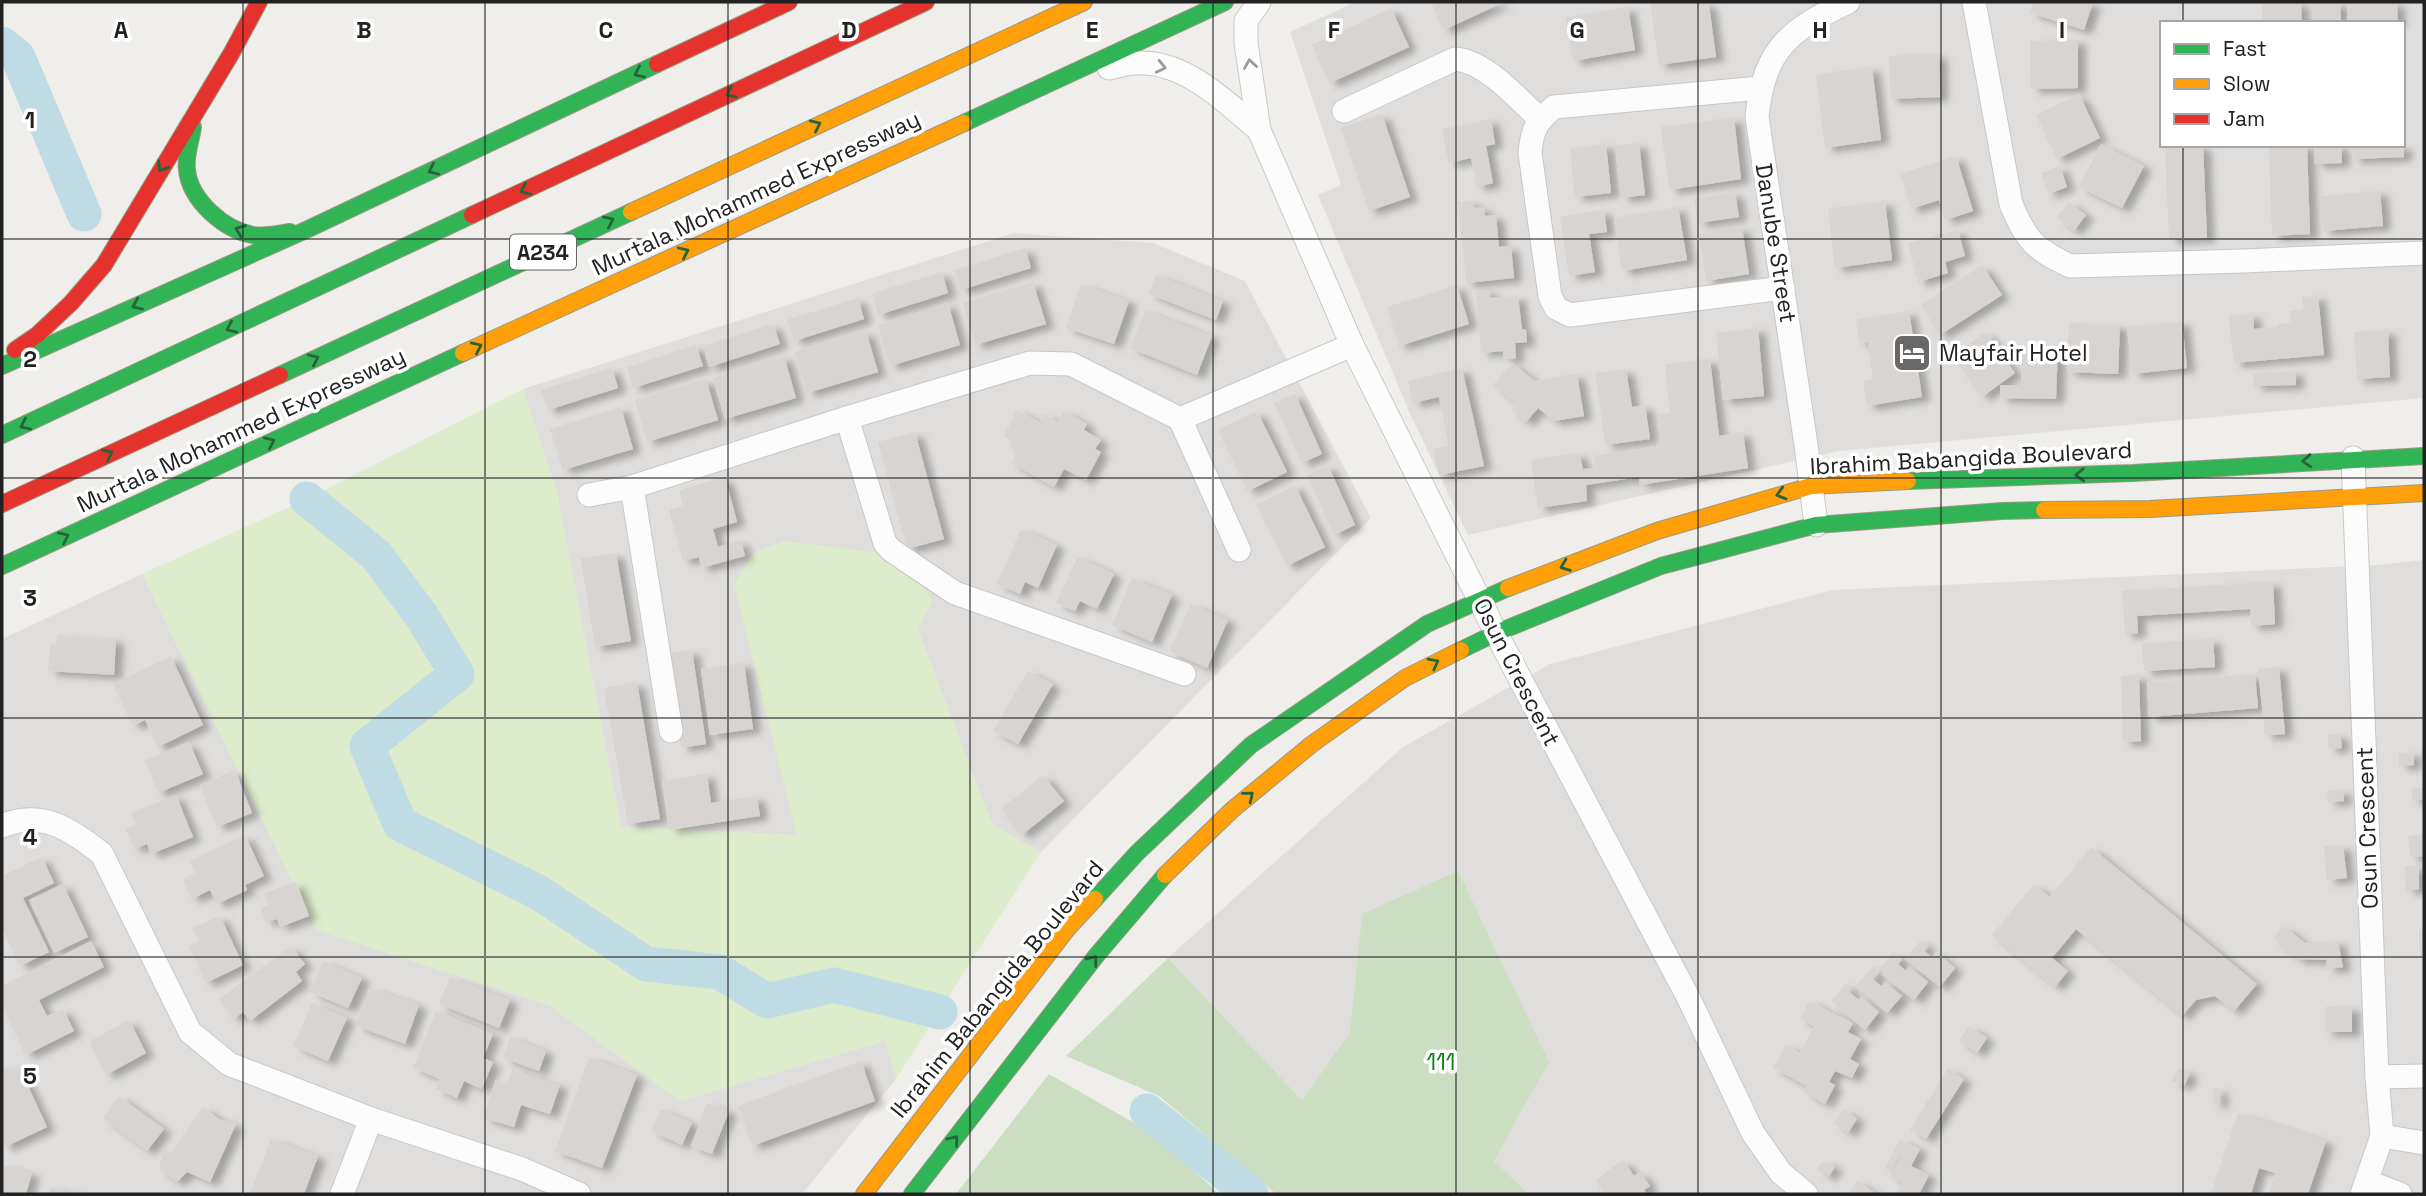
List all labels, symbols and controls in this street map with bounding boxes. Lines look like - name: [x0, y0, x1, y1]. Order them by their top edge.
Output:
- text: A: [114, 15, 129, 45]
- text: B: [356, 15, 372, 45]
- text: C: [599, 15, 613, 45]
- text: D: [841, 15, 857, 45]
- text: E: [1086, 15, 1098, 45]
- text: F: [1328, 15, 1340, 45]
- text: G: [1569, 15, 1585, 45]
- text: H: [1812, 15, 1828, 45]
- text: I: [2059, 15, 2065, 45]
- legend: [2160, 21, 2405, 147]
- text: Fast: [2223, 35, 2267, 62]
- one-way arrow: [1155, 58, 1167, 73]
- one-way arrow: [1243, 58, 1258, 70]
- one-way arrow: [634, 64, 646, 78]
- text: Slow: [2223, 70, 2271, 97]
- one-way arrow: [726, 85, 738, 99]
- street label: Murtala Mohammed Expressway: [587, 104, 925, 282]
- text: 1: [25, 105, 35, 135]
- text: Jam: [2223, 105, 2265, 132]
- one-way arrow: [809, 119, 821, 133]
- one-way arrow: [157, 160, 170, 173]
- one-way arrow: [428, 161, 440, 175]
- street label: Danube Street: [1749, 161, 1803, 325]
- one-way arrow: [520, 182, 532, 196]
- one-way arrow: [602, 215, 615, 229]
- one-way arrow: [234, 224, 246, 238]
- road number: A234: [510, 234, 576, 270]
- one-way arrow: [677, 246, 689, 260]
- one-way arrow: [132, 297, 144, 311]
- one-way arrow: [226, 320, 238, 334]
- hotel icon: Mayfair Hotel: [1891, 332, 1933, 374]
- place label: Mayfair Hotel: [1939, 338, 2088, 368]
- street label: Murtala Mohammed Expressway: [72, 341, 410, 519]
- one-way arrow: [470, 341, 482, 355]
- text: 2: [23, 344, 37, 374]
- one-way arrow: [307, 353, 319, 367]
- one-way arrow: [20, 416, 32, 430]
- street label: Ibrahim Babangida Boulevard: [1809, 435, 2133, 481]
- one-way arrow: [263, 436, 276, 450]
- one-way arrow: [101, 449, 113, 463]
- one-way arrow: [2301, 454, 2312, 469]
- one-way arrow: [2074, 467, 2085, 482]
- one-way arrow: [1775, 486, 1787, 501]
- one-way arrow: [57, 531, 69, 545]
- one-way arrow: [1559, 557, 1571, 571]
- text: 3: [23, 583, 37, 613]
- street label: Osun Crescent: [1467, 593, 1567, 751]
- one-way arrow: [1426, 658, 1439, 671]
- street label: Osun Crescent: [2349, 746, 2385, 910]
- one-way arrow: [1242, 791, 1254, 804]
- text: 4: [23, 822, 38, 852]
- street label: Ibrahim Babangida Boulevard: [884, 854, 1110, 1124]
- one-way arrow: [1085, 956, 1098, 968]
- park label: 111: [1427, 1047, 1455, 1077]
- text: 5: [23, 1061, 37, 1091]
- one-way arrow: [946, 1136, 959, 1148]

